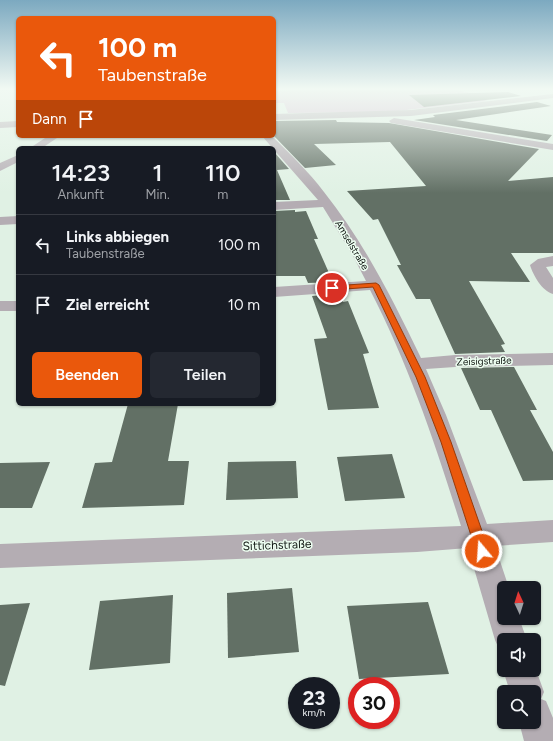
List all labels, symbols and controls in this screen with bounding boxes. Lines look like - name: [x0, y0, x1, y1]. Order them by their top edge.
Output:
- text: 100 m: [98, 30, 177, 64]
- icon: left: [32, 32, 84, 84]
- text: Taubenstraße: [98, 64, 207, 86]
- icon: arrive: [75, 108, 97, 130]
- text: Dann: [32, 110, 67, 128]
- text: 14:23: [51, 158, 110, 187]
- text: 1: [153, 158, 163, 187]
- text: 110: [205, 158, 241, 187]
- text: Ankunft: [58, 187, 104, 202]
- text: Min.: [146, 187, 170, 202]
- text: m: [217, 187, 228, 202]
- street label: Amselstraße: [332, 218, 372, 273]
- text: Links abbiegen: [66, 228, 169, 246]
- icon: left: [32, 234, 54, 256]
- text: 100 m: [218, 236, 260, 254]
- text: Taubenstraße: [66, 246, 145, 261]
- pin: [315, 271, 349, 305]
- icon: arrive: [321, 277, 343, 299]
- icon: arrive: [32, 294, 54, 316]
- text: Ziel erreicht: [66, 296, 150, 314]
- text: 10 m: [228, 296, 260, 314]
- button: Beenden: [32, 352, 142, 398]
- button: Teilen: [150, 352, 260, 398]
- street label: Zeisigstraße: [456, 354, 512, 368]
- position arrow: [461, 530, 503, 572]
- street label: Sittichstraße: [242, 537, 312, 553]
- north arrow: [497, 581, 541, 625]
- map controls: [497, 581, 541, 729]
- button: sound: [497, 633, 541, 677]
- speed limit sign: 30: [348, 677, 400, 729]
- button: search: [497, 685, 541, 729]
- text: 23: [303, 686, 325, 710]
- text: km/h: [303, 706, 325, 719]

